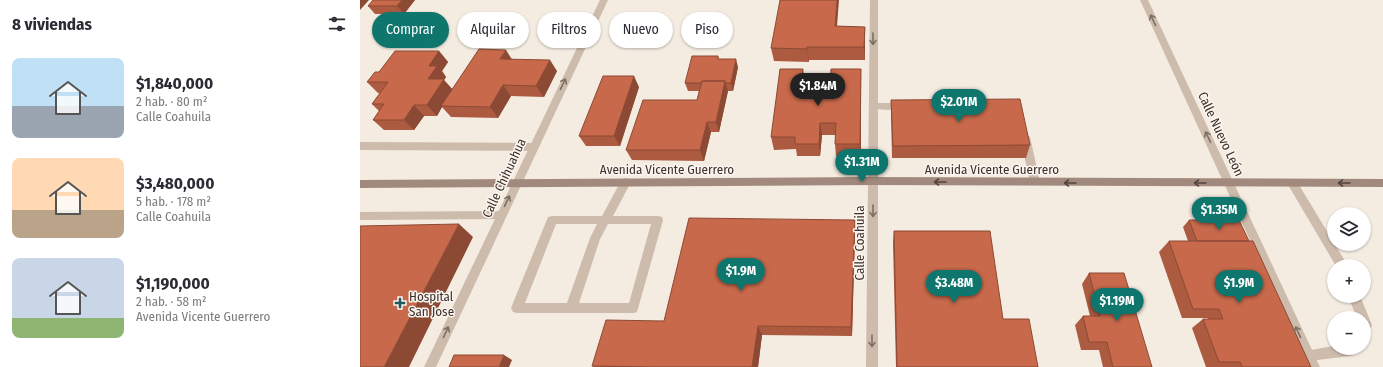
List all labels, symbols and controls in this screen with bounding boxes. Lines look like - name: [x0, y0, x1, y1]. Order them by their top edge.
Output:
- chip: Comprar: [372, 12, 449, 48]
- chip: Alquilar: [457, 12, 529, 48]
- chip: Filtros: [537, 12, 601, 48]
- chip: Nuevo: [609, 12, 673, 48]
- chip: Piso: [681, 12, 733, 48]
- icon: filters: [326, 13, 348, 35]
- text: 8 viviendas: [12, 14, 92, 35]
- one-way arrow: [1149, 14, 1156, 26]
- one-way arrow: [870, 32, 877, 45]
- text: $1,840,000: [136, 73, 213, 94]
- pin: $1.84M: [785, 73, 851, 107]
- icon: home: [44, 74, 92, 122]
- one-way arrow: [560, 78, 568, 90]
- text: $1.84M: [799, 78, 837, 93]
- pin: $2.01M: [926, 89, 992, 123]
- street label: Calle Nuevo León: [1195, 89, 1247, 179]
- text: 2 hab. · 80 m²: [136, 94, 207, 109]
- text: $2.01M: [941, 94, 977, 109]
- text: Calle Coahuila: [136, 109, 211, 124]
- one-way arrow: [1204, 132, 1211, 144]
- street label: Calle Chihuahua: [479, 136, 529, 220]
- pin: $1.31M: [829, 149, 895, 183]
- text: $1.31M: [844, 154, 880, 169]
- street label: Avenida Vicente Guerrero: [600, 162, 734, 177]
- street label: Avenida Vicente Guerrero: [925, 162, 1059, 177]
- text: $3,480,000: [136, 173, 214, 194]
- icon: home: [44, 174, 92, 222]
- one-way arrow: [934, 178, 947, 186]
- one-way arrow: [1064, 179, 1077, 187]
- one-way arrow: [1338, 179, 1351, 187]
- one-way arrow: [1194, 180, 1207, 187]
- text: 5 hab. · 178 m²: [136, 194, 211, 209]
- one-way arrow: [504, 196, 511, 208]
- pin: $1.35M: [1186, 197, 1252, 231]
- text: $1.35M: [1201, 202, 1237, 217]
- one-way arrow: [869, 204, 877, 217]
- street label: Calle Coahuila: [852, 205, 867, 281]
- map controls: [1327, 207, 1371, 355]
- button: layers: [1327, 207, 1371, 251]
- text: Calle Coahuila: [136, 209, 211, 224]
- pin: $1.9M: [713, 258, 769, 292]
- button: +: [1327, 259, 1371, 303]
- text: $1.9M: [726, 263, 756, 278]
- pin: $3.48M: [921, 270, 987, 304]
- pin: $1.9M: [1211, 270, 1267, 304]
- text: $1,190,000: [136, 273, 210, 294]
- icon: home: [44, 274, 92, 322]
- text: $3.48M: [935, 275, 973, 290]
- text: $1.9M: [1224, 275, 1254, 290]
- pin: $1.19M: [1084, 288, 1150, 322]
- place label: Hospital San Jose: [409, 289, 454, 319]
- text: $1.19M: [1100, 293, 1134, 308]
- text: 2 hab. · 58 m²: [136, 294, 207, 309]
- marker: Hospital San Jose: [394, 297, 406, 309]
- text: Avenida Vicente Guerrero: [136, 309, 270, 324]
- button: −: [1327, 311, 1371, 355]
- one-way arrow: [443, 326, 450, 338]
- one-way arrow: [1294, 326, 1301, 338]
- one-way arrow: [868, 334, 876, 347]

